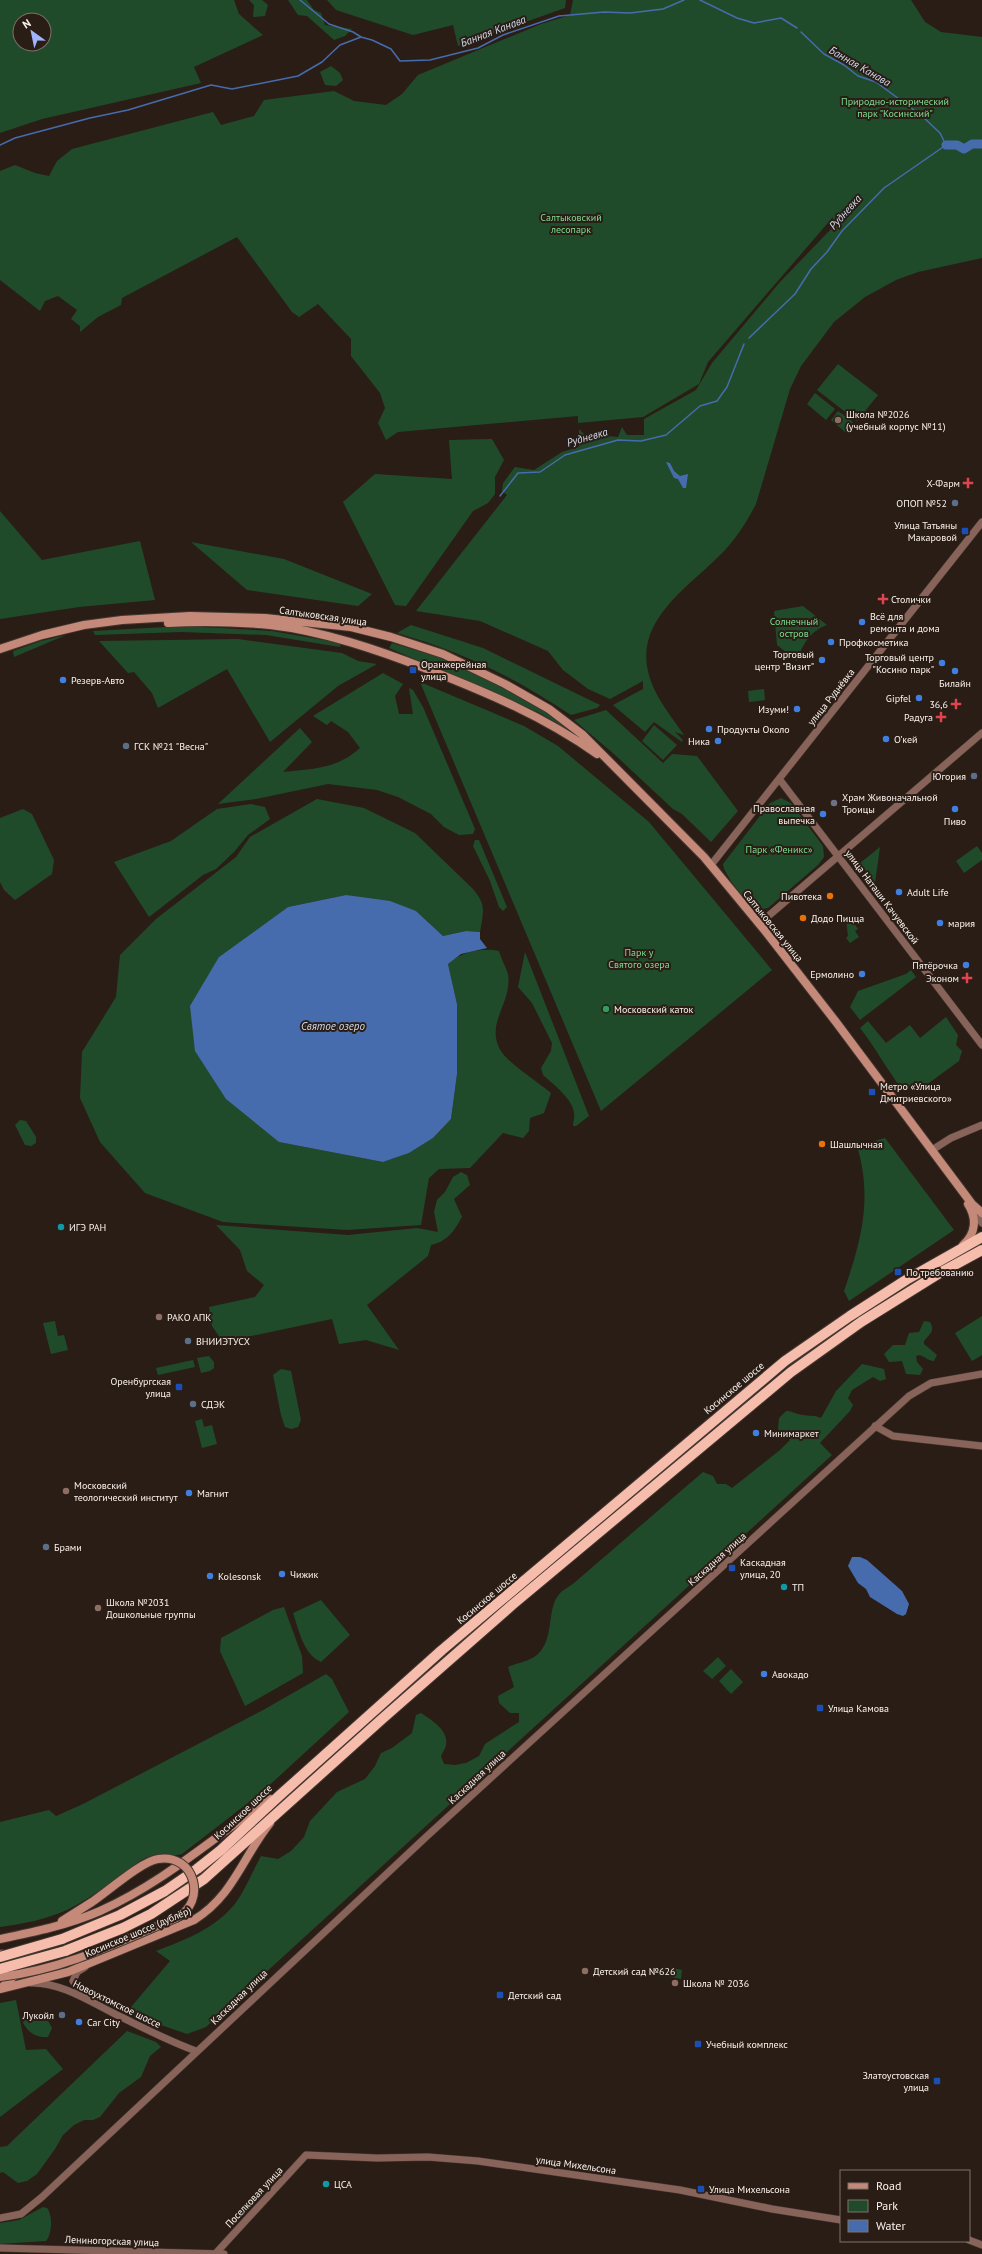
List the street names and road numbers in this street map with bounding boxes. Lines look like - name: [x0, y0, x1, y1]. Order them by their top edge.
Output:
- street label: Салтыковская улица: [278, 603, 368, 629]
- street label: улица Руднёвка: [805, 666, 857, 728]
- street label: улица Наташи Качуевской: [842, 847, 922, 947]
- street label: Салтыковская улица: [740, 888, 806, 964]
- street label: Косинское шоссе: [701, 1359, 767, 1417]
- street label: Каскадная улица: [685, 1529, 749, 1589]
- street label: Косинское шоссе: [454, 1569, 520, 1627]
- street label: Каскадная улица: [446, 1747, 509, 1807]
- street label: Косинское шоссе: [211, 1782, 275, 1842]
- street label: Косинское шоссе (дублёр): [83, 1904, 193, 1960]
- street label: Каскадная улица: [208, 1967, 270, 2027]
- street label: Новоухтомское шоссе: [71, 1977, 163, 2031]
- street label: улица Михельсона: [535, 2153, 617, 2177]
- street label: Поселковая улица: [222, 2164, 286, 2230]
- street label: Лениногорская улица: [64, 2233, 159, 2249]

